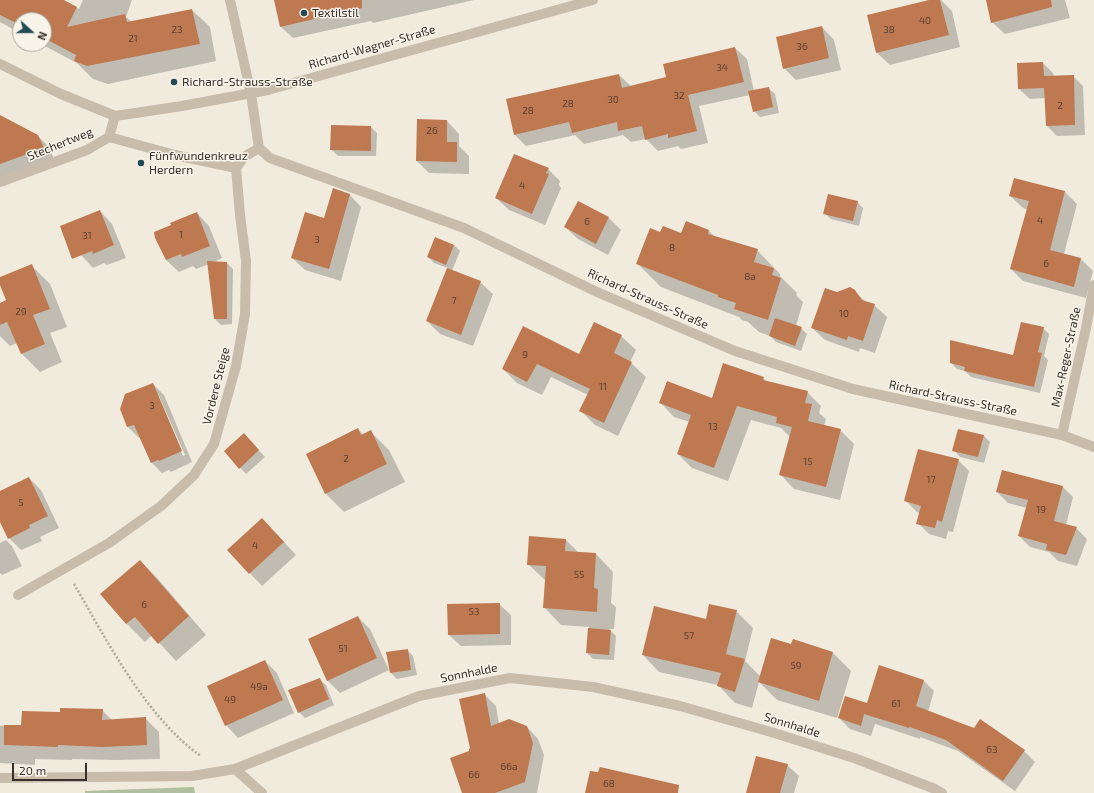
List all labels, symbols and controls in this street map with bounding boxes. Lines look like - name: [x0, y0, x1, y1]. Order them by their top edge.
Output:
- place label: Textilstil: [312, 6, 359, 20]
- marker: Textilstil: [299, 8, 309, 18]
- north arrow: [12, 12, 52, 52]
- house number: 40: [919, 15, 931, 27]
- street label: Richard-Wagner-Straße: [307, 22, 437, 72]
- house number: 23: [171, 24, 183, 36]
- house number: 38: [883, 24, 895, 36]
- text: N: [35, 30, 50, 42]
- house number: 21: [128, 33, 138, 45]
- house number: 36: [796, 41, 808, 53]
- house number: 34: [716, 62, 728, 74]
- place label: Richard-Strauss-Straße: [182, 75, 313, 89]
- marker: Richard-Strauss-Straße: [169, 77, 179, 87]
- house number: 32: [673, 90, 685, 102]
- house number: 30: [607, 94, 619, 106]
- house number: 28: [562, 98, 574, 110]
- house number: 2: [1057, 100, 1063, 112]
- house number: 28: [522, 105, 534, 117]
- street label: Stechertweg: [25, 124, 95, 164]
- house number: 26: [426, 125, 438, 137]
- place label: Fünfwundenkreuz Herdern: [149, 149, 248, 177]
- marker: Fünfwundenkreuz Herdern: [136, 158, 146, 168]
- house number: 4: [519, 180, 525, 192]
- house number: 4: [1037, 215, 1043, 227]
- house number: 6: [584, 216, 590, 228]
- house number: 1: [179, 229, 183, 241]
- house number: 31: [82, 230, 92, 242]
- house number: 3: [314, 234, 320, 246]
- house number: 8: [669, 242, 675, 254]
- house number: 6: [1043, 258, 1049, 270]
- street label: Richard-Strauss-Straße: [585, 266, 711, 332]
- house number: 8a: [744, 271, 756, 283]
- house number: 7: [451, 295, 457, 307]
- house number: 29: [15, 306, 27, 318]
- street label: Max-Reger-Straße: [1048, 306, 1084, 408]
- house number: 10: [839, 308, 849, 320]
- street label: Vordere Steige: [199, 346, 233, 426]
- house number: 9: [522, 349, 528, 361]
- street label: Richard-Strauss-Straße: [888, 377, 1018, 419]
- house number: 11: [599, 381, 607, 393]
- house number: 3: [149, 400, 155, 412]
- house number: 13: [708, 421, 718, 433]
- house number: 2: [343, 453, 349, 465]
- house number: 15: [803, 456, 813, 468]
- house number: 17: [926, 474, 936, 486]
- house number: 5: [18, 497, 24, 509]
- house number: 19: [1036, 504, 1046, 516]
- house number: 4: [252, 540, 258, 552]
- house number: 55: [574, 569, 584, 581]
- house number: 6: [141, 599, 147, 611]
- house number: 53: [469, 606, 479, 618]
- house number: 57: [684, 630, 694, 642]
- house number: 51: [338, 643, 348, 655]
- street label: Sonnhalde: [439, 660, 499, 686]
- house number: 59: [790, 660, 802, 672]
- house number: 49a: [250, 681, 268, 693]
- house number: 49: [224, 694, 236, 706]
- house number: 61: [891, 698, 901, 710]
- street label: Sonnhalde: [762, 710, 822, 740]
- house number: 63: [986, 744, 998, 756]
- scale bar: [14, 755, 89, 781]
- house number: 66a: [501, 761, 517, 773]
- text: 20 m: [19, 763, 46, 777]
- house number: 66: [468, 769, 480, 781]
- house number: 68: [603, 778, 615, 790]

